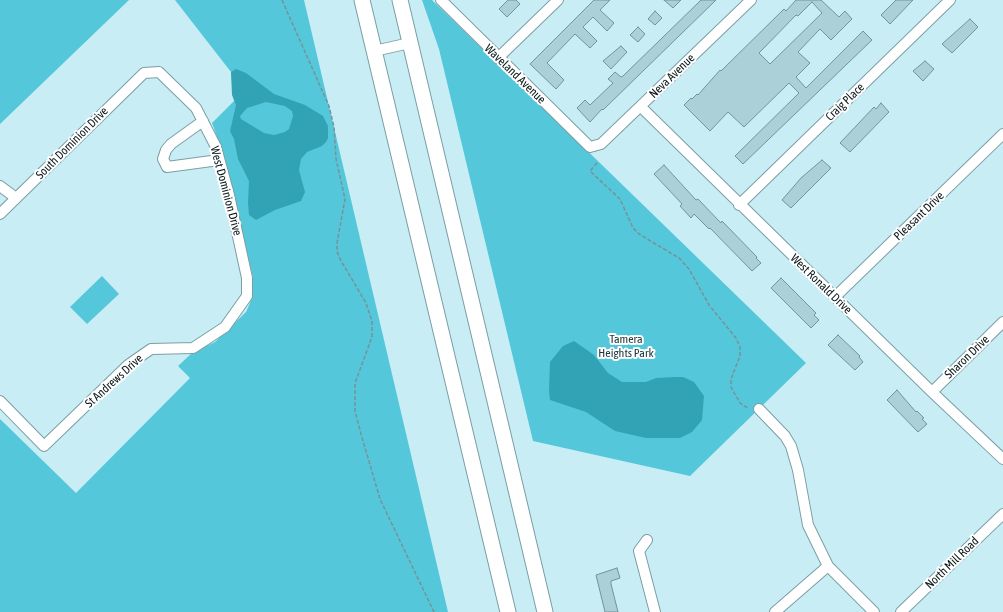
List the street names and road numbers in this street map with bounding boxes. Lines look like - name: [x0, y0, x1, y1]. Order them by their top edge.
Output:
- street label: Waveland Avenue: [481, 41, 549, 107]
- street label: Neva Avenue: [646, 51, 698, 101]
- street label: Craig Place: [823, 80, 867, 124]
- street label: South Dominion Drive: [33, 104, 111, 182]
- street label: West Dominion Drive: [207, 145, 245, 237]
- street label: Pleasant Drive: [891, 189, 947, 243]
- street label: West Ronald Drive: [787, 251, 855, 317]
- street label: Sharon Drive: [942, 332, 992, 382]
- street label: St Andrews Drive: [82, 351, 146, 411]
- street label: North Mill Road: [922, 534, 982, 592]

